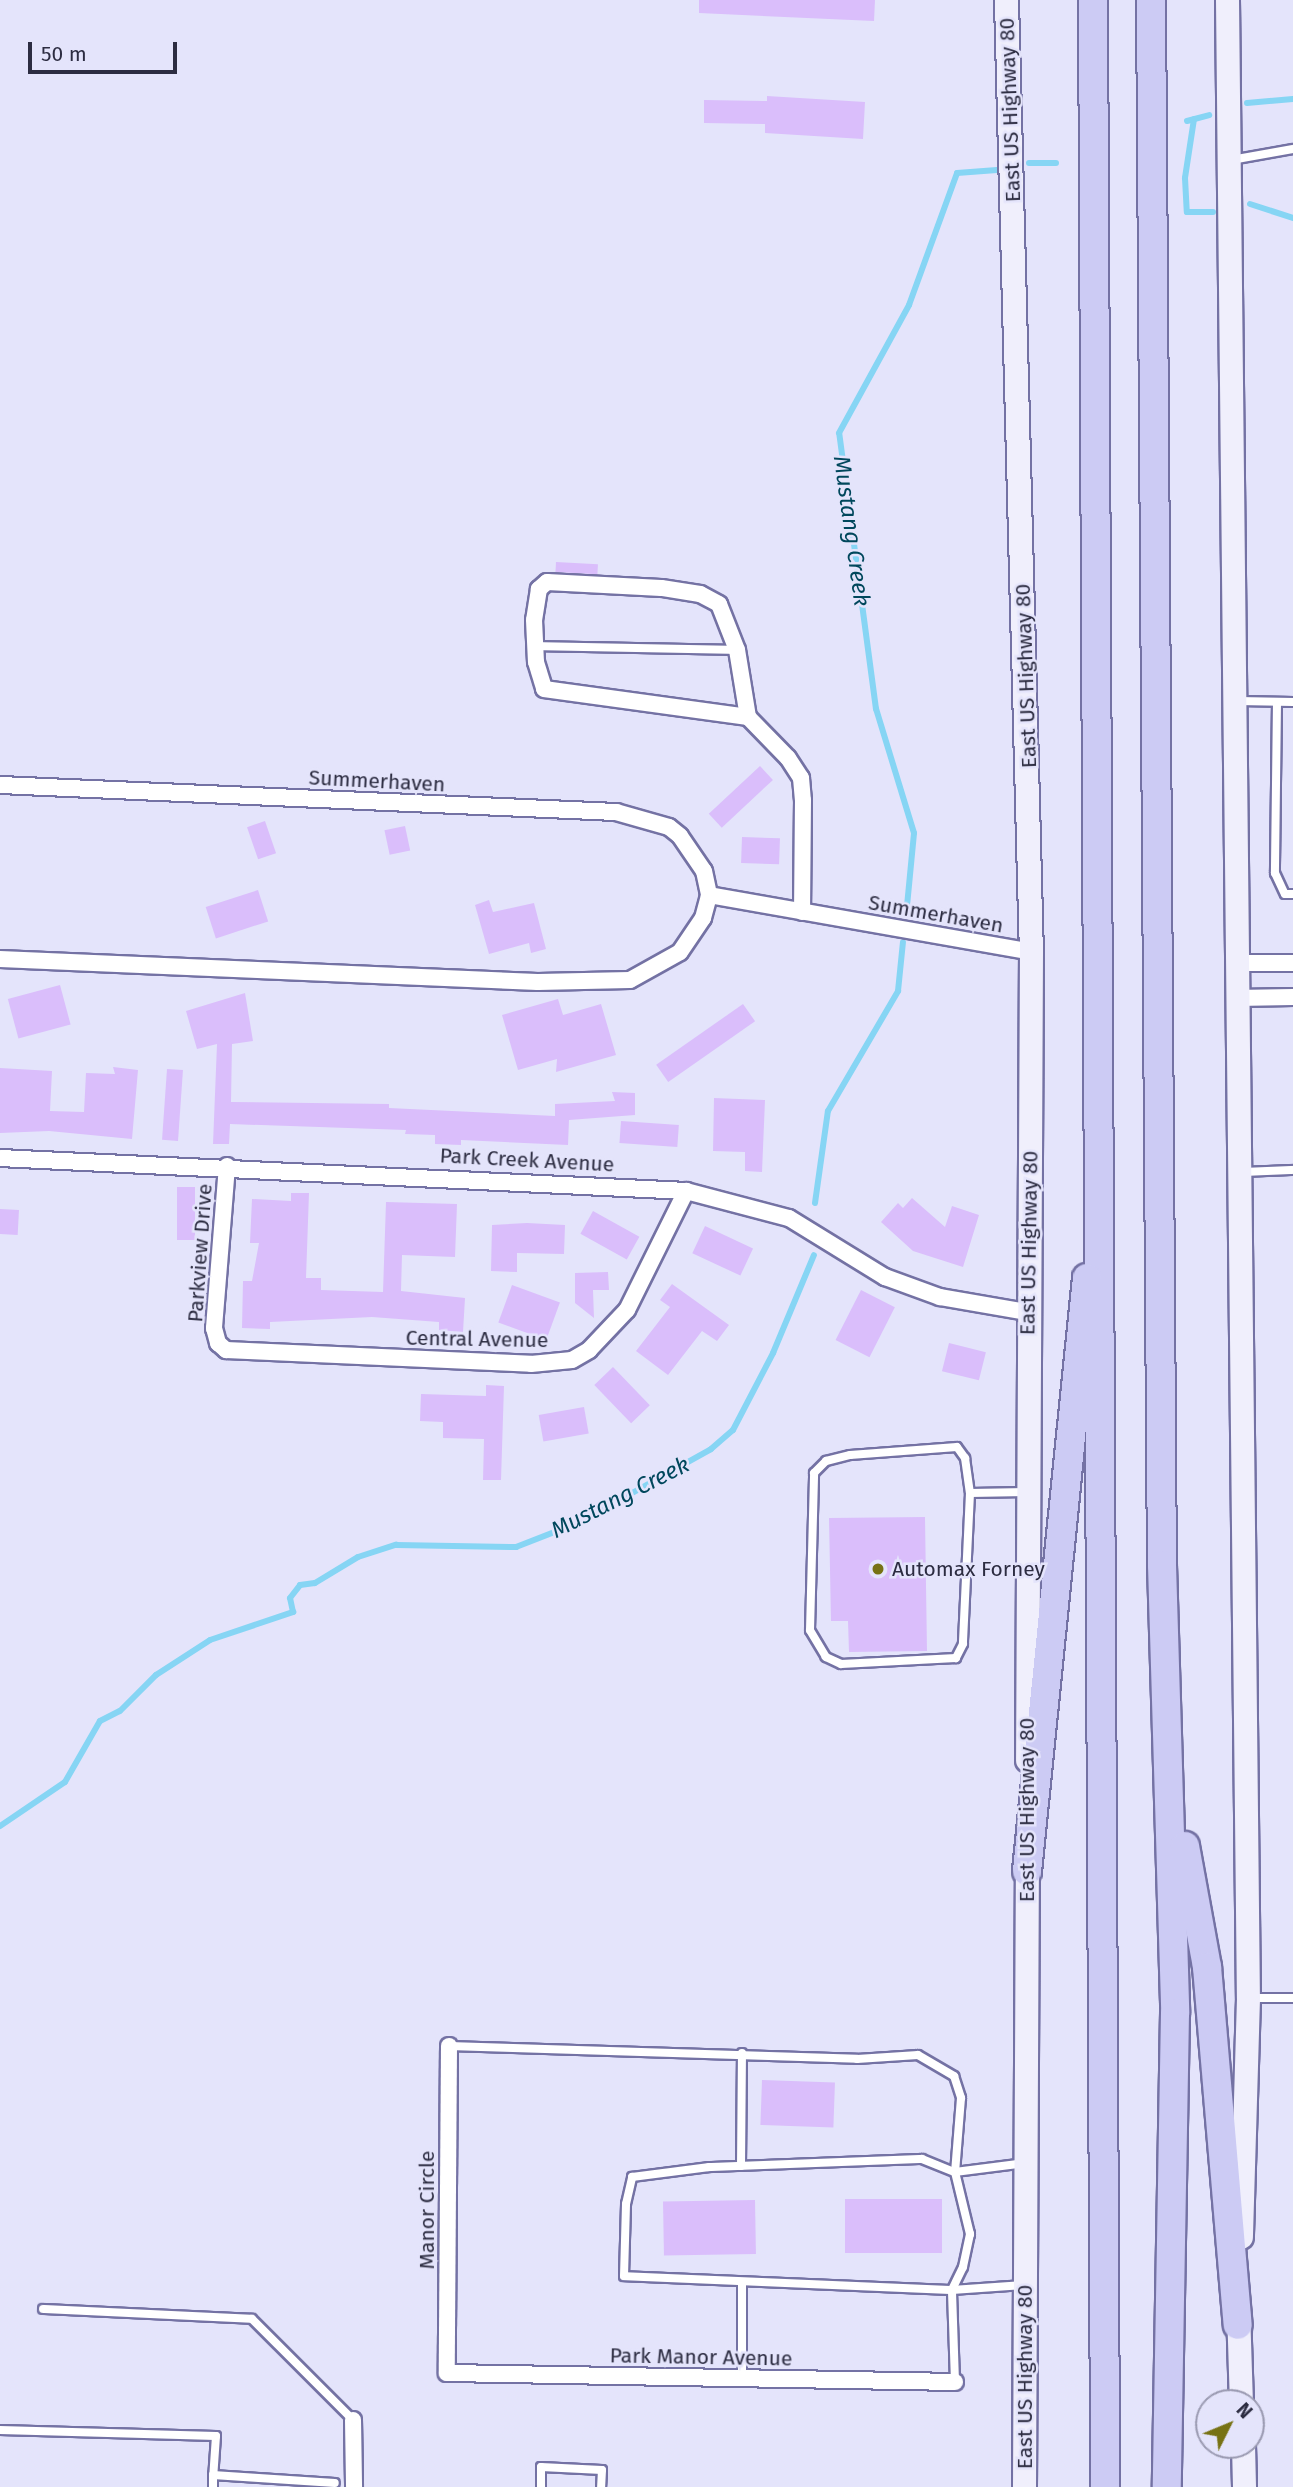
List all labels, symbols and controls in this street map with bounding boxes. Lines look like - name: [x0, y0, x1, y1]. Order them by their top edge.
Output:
- street label: East US Highway 80: [994, 17, 1026, 203]
- scale bar: [32, 28, 180, 72]
- text: 50 m: [41, 41, 87, 67]
- water label: Mustang Creek: [828, 454, 876, 608]
- street label: East US Highway 80: [1010, 583, 1042, 769]
- street label: Summerhaven: [308, 765, 446, 797]
- street label: Summerhaven: [867, 890, 1005, 938]
- street label: Park Creek Avenue: [439, 1143, 615, 1177]
- street label: East US Highway 80: [1015, 1151, 1043, 1335]
- street label: Parkview Drive: [183, 1183, 217, 1323]
- street label: Central Avenue: [405, 1325, 549, 1353]
- water label: Mustang Creek: [546, 1450, 694, 1544]
- place label: Automax Forney: [892, 1556, 1045, 1582]
- marker: Automax Forney: [870, 1561, 886, 1577]
- street label: East US Highway 80: [1014, 1718, 1040, 1902]
- street label: Manor Circle: [414, 2151, 440, 2269]
- street label: East US Highway 80: [1012, 2285, 1038, 2469]
- street label: Park Manor Avenue: [609, 2343, 793, 2371]
- north arrow: [1195, 2389, 1265, 2459]
- text: N: [1232, 2398, 1257, 2423]

